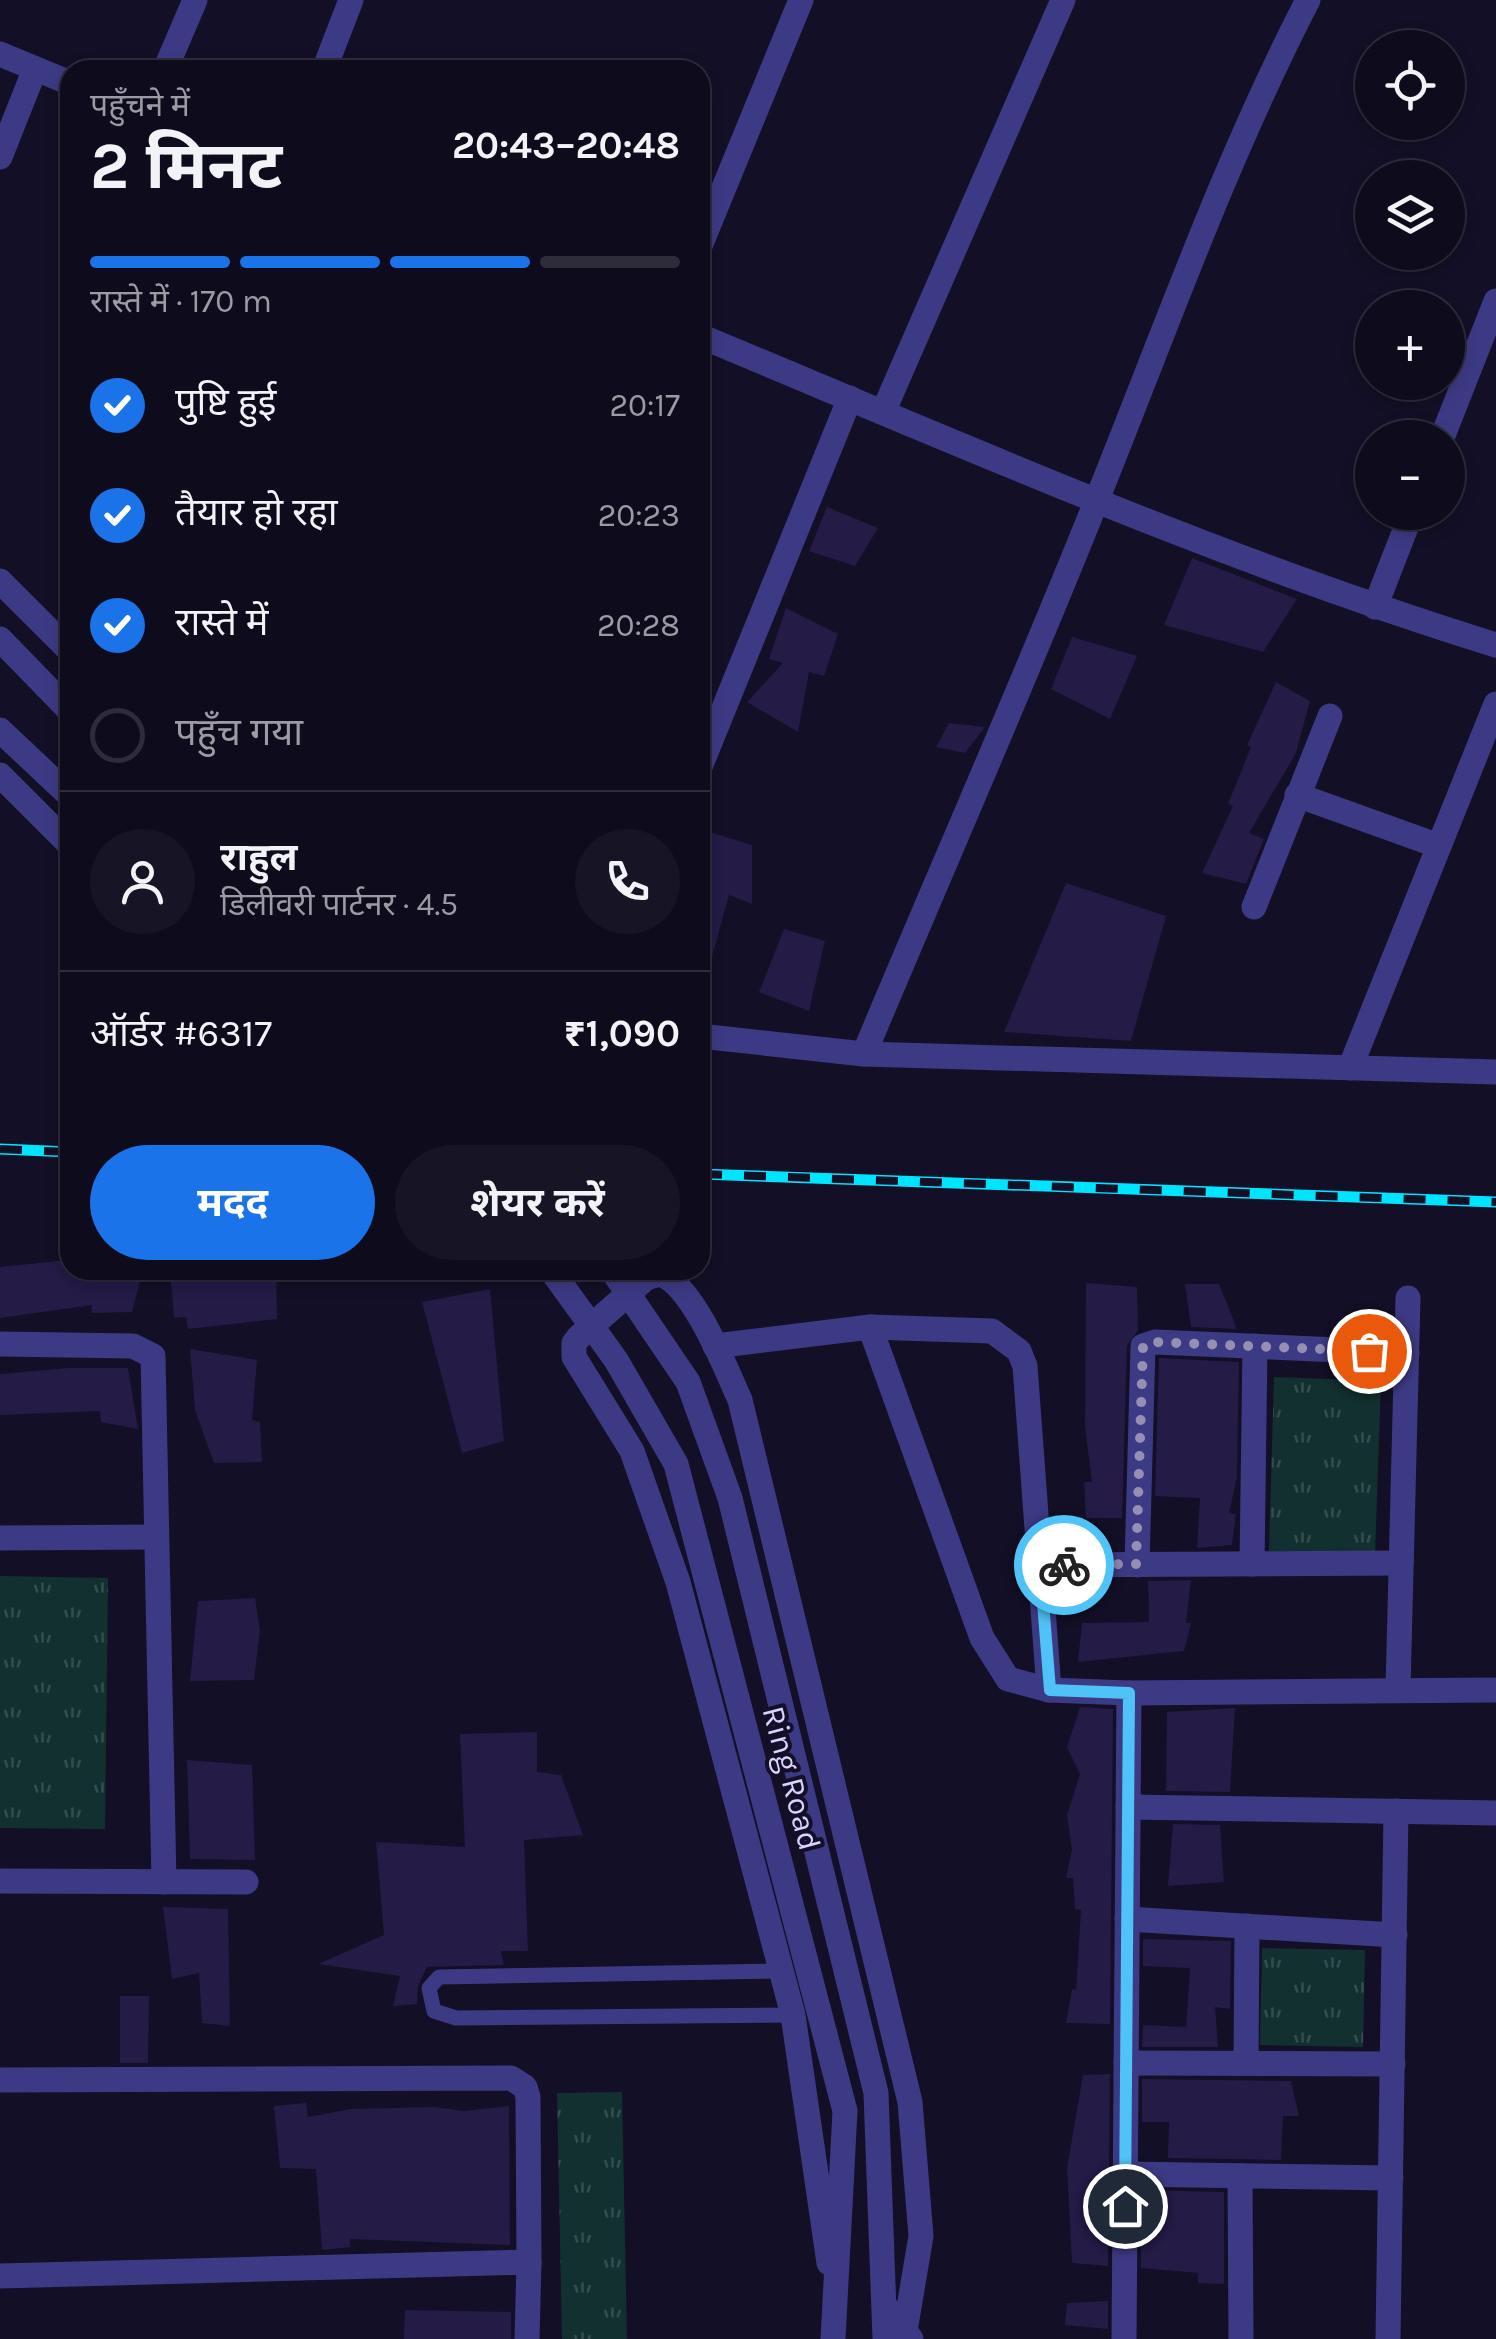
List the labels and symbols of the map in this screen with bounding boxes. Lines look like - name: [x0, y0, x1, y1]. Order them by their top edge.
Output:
- pin: [1327, 1309, 1412, 1394]
- courier: [1014, 1515, 1114, 1615]
- street label: Ring Road: [755, 1702, 829, 1854]
- pin: [1083, 2164, 1168, 2249]

